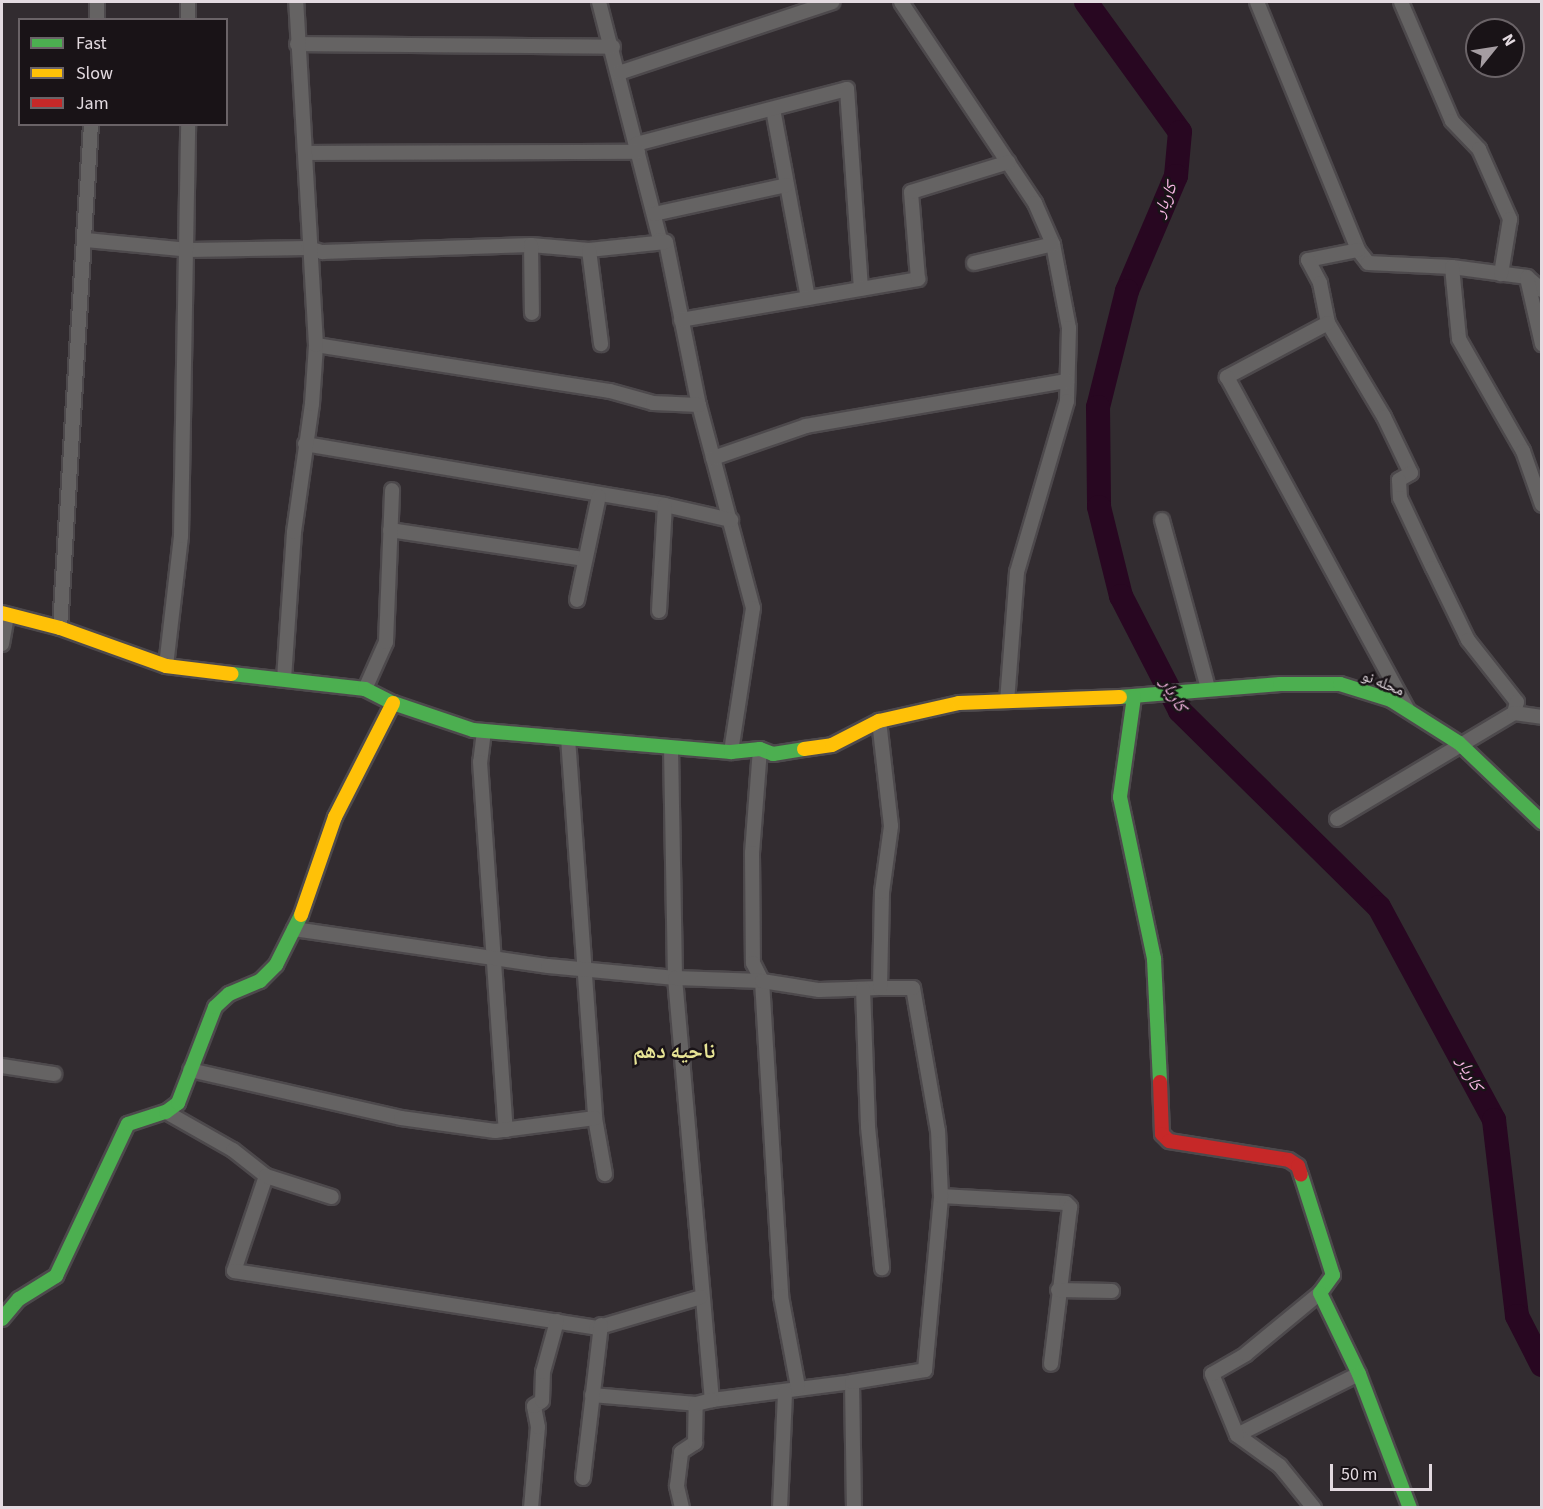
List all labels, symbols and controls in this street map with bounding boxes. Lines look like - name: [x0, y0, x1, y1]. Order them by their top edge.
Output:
- legend: [18, 18, 228, 126]
- north arrow: [1465, 18, 1525, 78]
- text: N: [1497, 30, 1521, 50]
- text: Fast: [76, 31, 107, 56]
- text: Slow: [76, 61, 113, 86]
- text: Jam: [76, 91, 109, 116]
- water label: کاربار: [1149, 179, 1183, 221]
- street label: محله نو: [1359, 666, 1407, 700]
- water label: کاربار: [1155, 674, 1191, 716]
- district label: ناحیه دهم: [633, 1039, 715, 1065]
- water label: کاربار: [1451, 1053, 1487, 1095]
- scale bar: [1333, 1452, 1435, 1490]
- text: 50 m: [1341, 1462, 1377, 1487]

